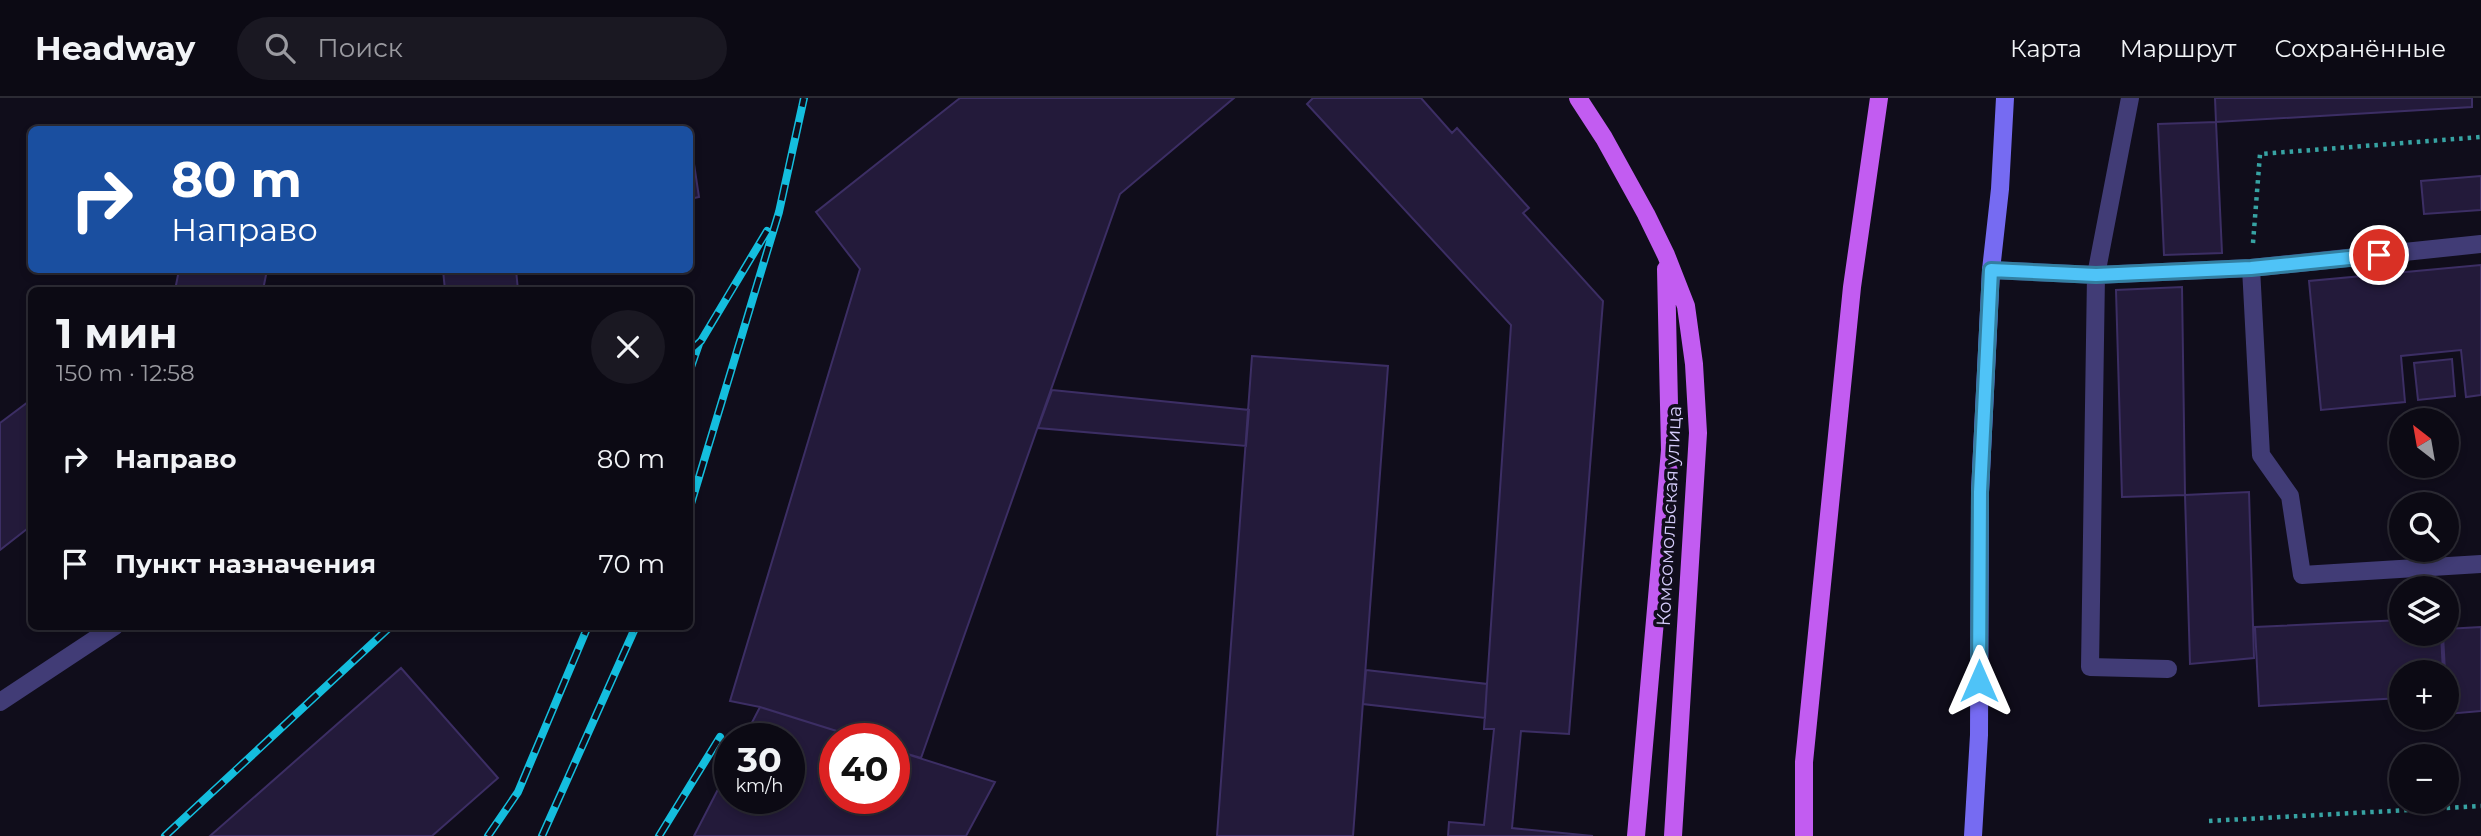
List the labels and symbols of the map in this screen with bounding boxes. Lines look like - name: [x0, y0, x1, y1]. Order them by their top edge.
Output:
- pin: [2349, 225, 2409, 285]
- street label: Комсомольская улица: [1652, 405, 1686, 627]
- north arrow: [2389, 408, 2459, 478]
- position arrow: [1942, 644, 2016, 718]
- speed limit sign: 40: [819, 723, 910, 814]

